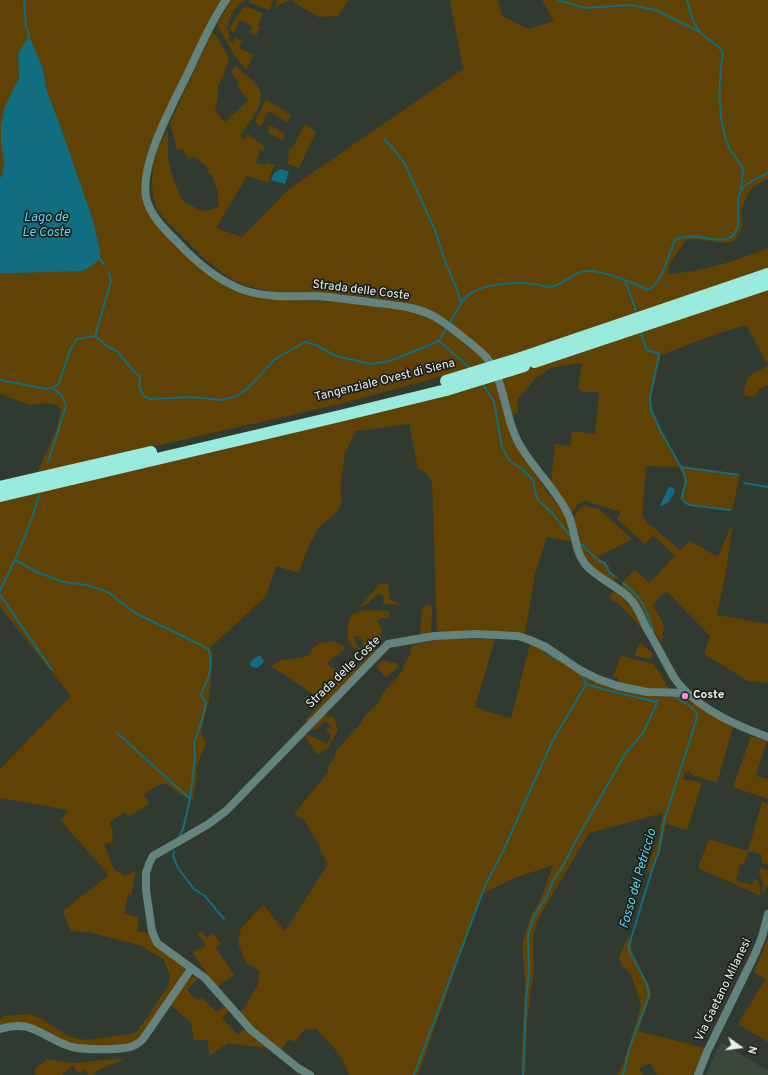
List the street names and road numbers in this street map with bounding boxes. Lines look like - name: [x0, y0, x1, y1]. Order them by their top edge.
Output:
- street label: Strada delle Coste: [312, 278, 410, 304]
- street label: Tangenziale Ovest di Siena: [313, 357, 457, 405]
- street label: Strada delle Coste: [304, 634, 384, 712]
- street label: Via Gaetano Milanesi: [693, 936, 755, 1044]

